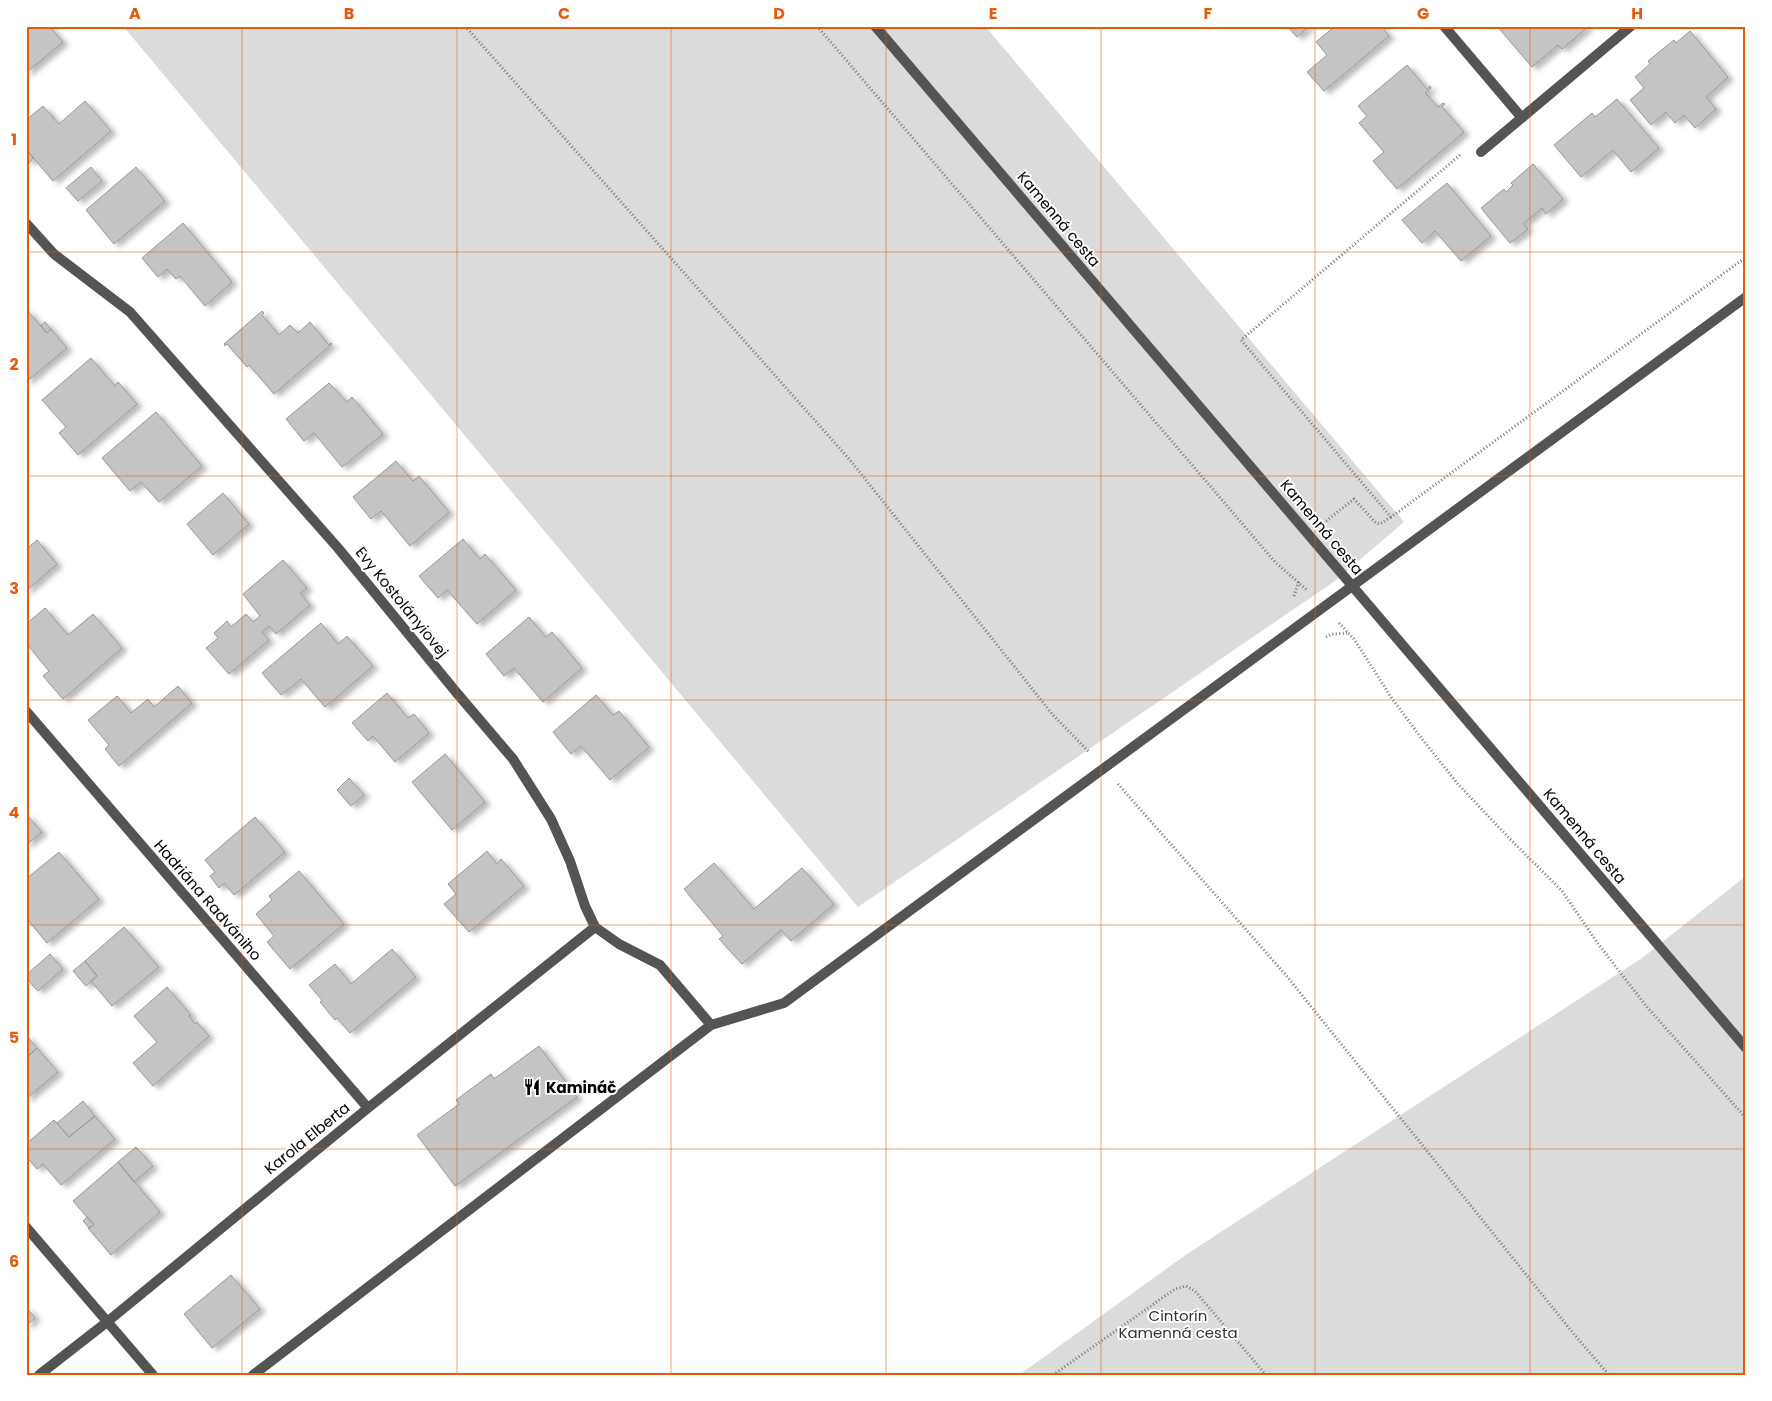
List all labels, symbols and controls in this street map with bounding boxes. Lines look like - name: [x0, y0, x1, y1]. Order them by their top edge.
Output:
- text: A: [129, 2, 141, 25]
- text: B: [344, 2, 354, 25]
- text: C: [558, 2, 570, 25]
- text: D: [773, 2, 785, 25]
- text: E: [989, 2, 997, 25]
- text: F: [1204, 2, 1213, 25]
- text: G: [1417, 2, 1429, 25]
- text: H: [1631, 2, 1643, 25]
- text: 1: [11, 128, 17, 151]
- street label: Kamenná cesta: [1013, 167, 1105, 271]
- text: 2: [9, 353, 19, 376]
- street label: Kamenná cesta: [1276, 475, 1368, 579]
- street label: Evy Kostolányiovej: [351, 542, 453, 662]
- text: 3: [9, 577, 19, 600]
- street label: Kamenná cesta: [1539, 784, 1631, 888]
- text: 4: [9, 801, 20, 824]
- street label: Hadriána Radvániho: [149, 835, 267, 965]
- text: 5: [9, 1026, 19, 1049]
- restaurant icon: Kamináč: [522, 1077, 542, 1097]
- place label: Kamináč: [546, 1077, 616, 1098]
- street label: Karola Elberta: [260, 1097, 354, 1179]
- text: 6: [9, 1250, 19, 1273]
- park label: Cintorín Kamenná cesta: [1118, 1305, 1238, 1343]

